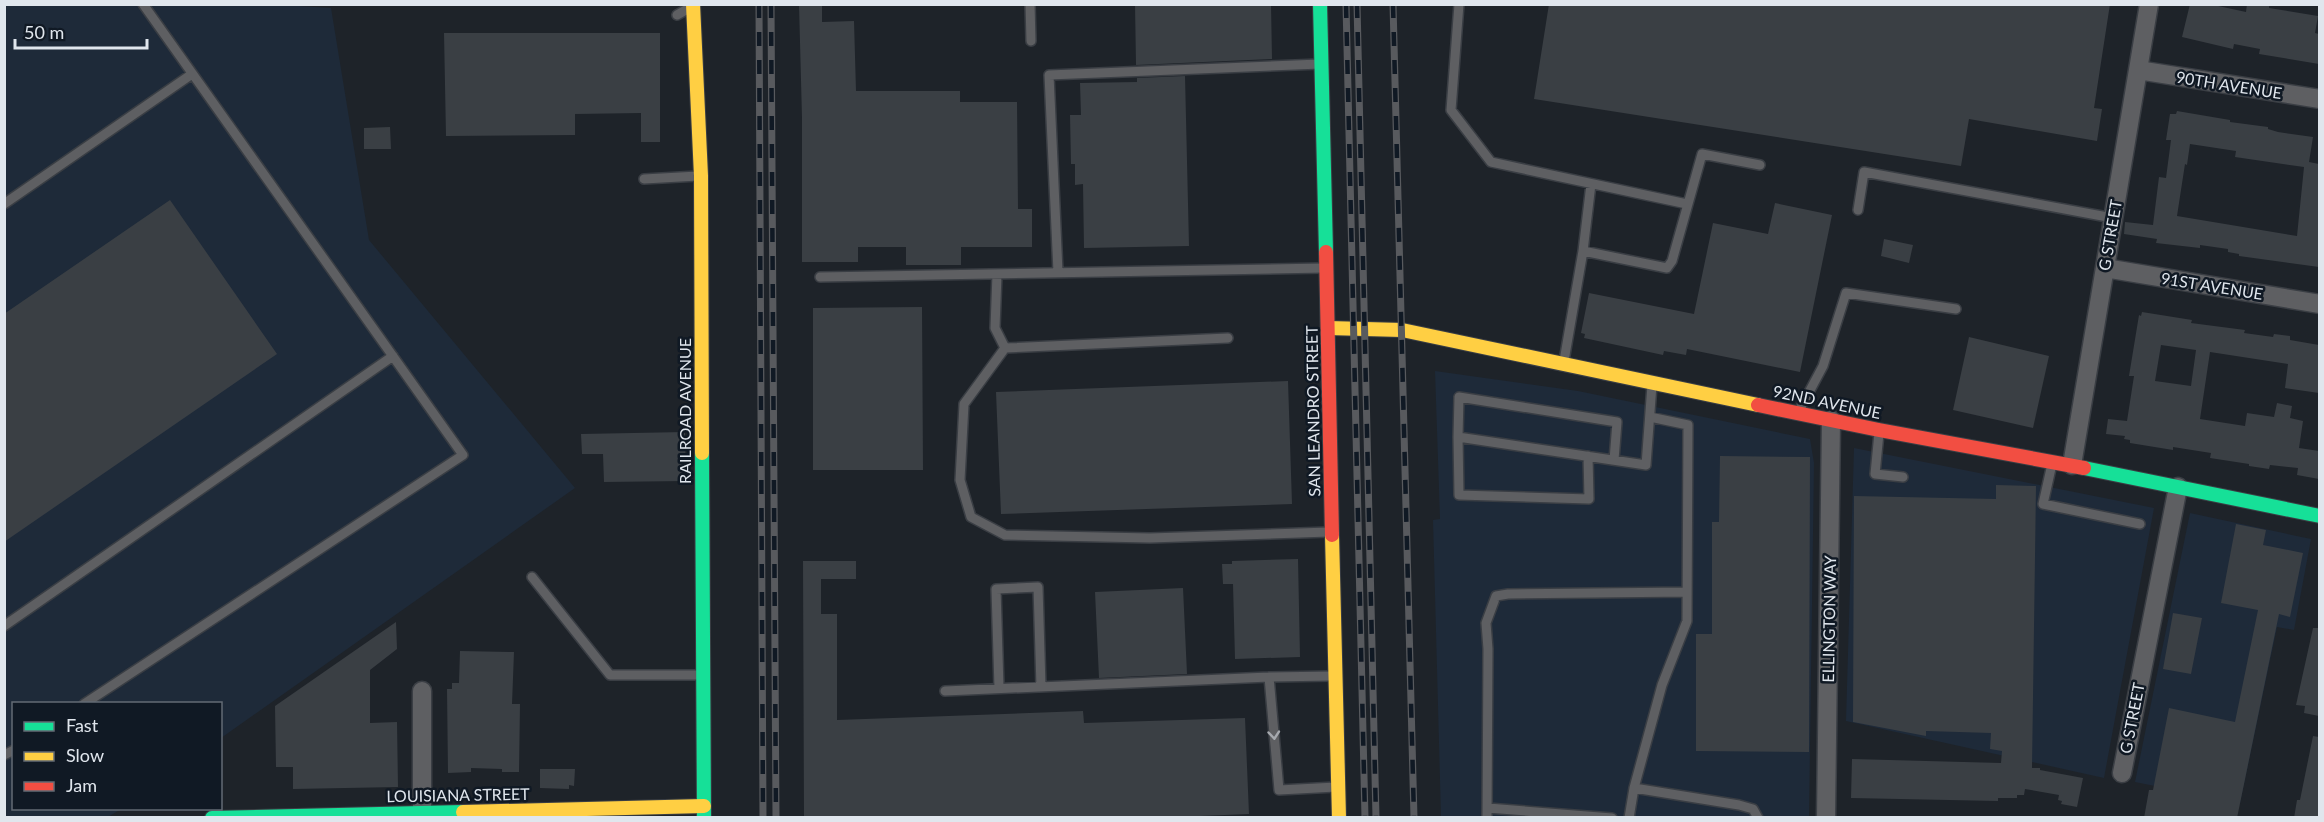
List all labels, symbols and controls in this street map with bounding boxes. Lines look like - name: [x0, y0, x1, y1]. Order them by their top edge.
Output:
- scale bar: [15, 12, 147, 50]
- text: 50 m: [24, 21, 64, 43]
- street label: 90TH AVENUE: [2175, 67, 2283, 102]
- street label: G STREET: [2094, 197, 2125, 272]
- street label: 91ST AVENUE: [2160, 268, 2264, 303]
- street label: SAN LEANDRO STREET: [1301, 325, 1323, 497]
- street label: RAILROAD AVENUE: [675, 338, 694, 484]
- street label: 92ND AVENUE: [1771, 381, 1883, 422]
- street label: ELLINGTON WAY: [1818, 555, 1839, 683]
- street label: G STREET: [2115, 680, 2148, 755]
- legend: [12, 702, 222, 810]
- text: Fast: [66, 714, 99, 736]
- one-way arrow: [1267, 730, 1280, 739]
- text: Slow: [66, 744, 104, 766]
- text: Jam: [66, 774, 97, 796]
- street label: LOUISIANA STREET: [386, 784, 530, 805]

